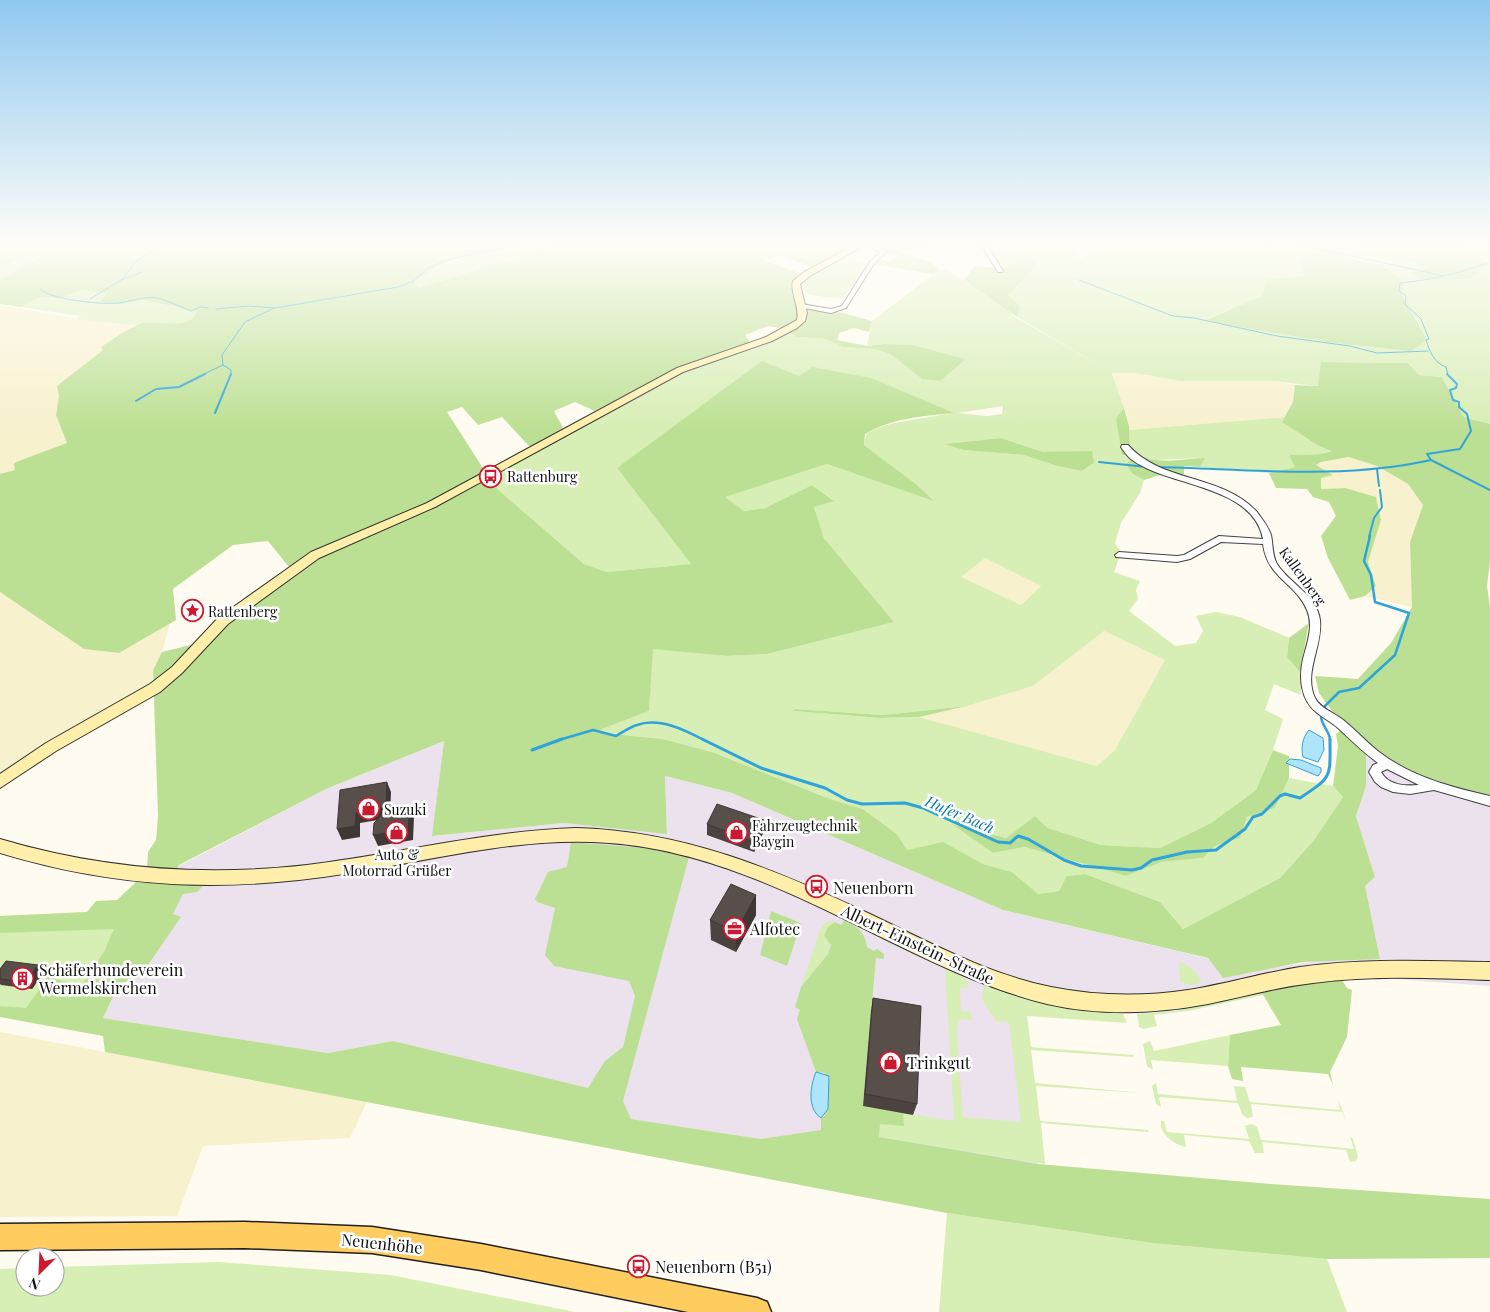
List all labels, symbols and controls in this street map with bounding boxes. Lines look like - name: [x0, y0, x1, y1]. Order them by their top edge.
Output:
- bus stop icon: Rattenburg: [479, 464, 503, 488]
- place label: Rattenburg: [507, 467, 578, 486]
- street label: Kallenberg: [1275, 543, 1331, 610]
- place icon: Rattenberg: [180, 599, 204, 623]
- place label: Rattenberg: [208, 602, 278, 621]
- water label: Hufer Bach: [922, 790, 998, 837]
- shop icon: Suzuki: [356, 797, 380, 821]
- place label: Suzuki: [384, 800, 426, 819]
- place label: Fahrzeugtechnik Baygin: [752, 816, 858, 851]
- shop icon: Auto & Motorrad Grüßer: [385, 820, 409, 844]
- shop icon: Fahrzeugtechnik Baygin: [724, 821, 748, 845]
- place label: Auto & Motorrad Grüßer: [343, 845, 452, 880]
- bus stop icon: Neuenborn: [805, 875, 829, 899]
- place label: Neuenborn: [833, 877, 914, 898]
- street label: Albert-Einstein-Straße: [837, 899, 998, 989]
- office icon: Alfotec: [722, 916, 746, 940]
- place label: Alfotec: [749, 918, 800, 939]
- place label: Schäferhundeverein Wermelskirchen: [38, 959, 184, 998]
- building icon: Schäferhundeverein Wermelskirchen: [11, 966, 35, 990]
- shop icon: Trinkgut: [879, 1050, 903, 1074]
- place label: Trinkgut: [907, 1052, 971, 1073]
- street label: Neuenhöhe: [340, 1228, 424, 1258]
- north arrow: [15, 1247, 65, 1297]
- bus stop icon: Neuenborn (B51): [627, 1254, 651, 1278]
- place label: Neuenborn (B51): [655, 1256, 772, 1277]
- text: N: [26, 1274, 43, 1295]

